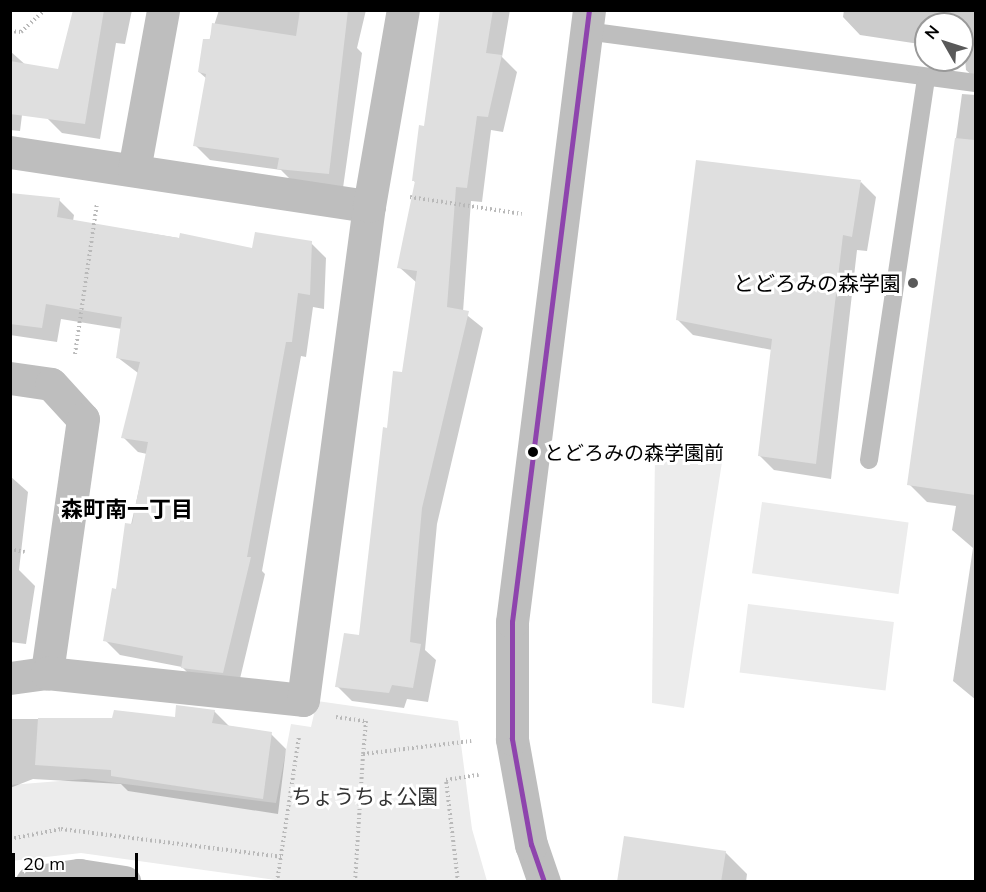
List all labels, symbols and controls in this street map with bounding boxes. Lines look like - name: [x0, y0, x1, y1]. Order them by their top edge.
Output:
- north arrow: [914, 12, 974, 72]
- text: N: [920, 21, 943, 43]
- place label: とどろみの森学園: [733, 270, 901, 296]
- marker: とどろみの森学園: [906, 276, 920, 290]
- place label: とどろみの森学園前: [544, 440, 724, 464]
- marker: とどろみの森学園前: [527, 446, 539, 458]
- district label: 森町南一丁目: [61, 497, 193, 523]
- park label: ちょうちょ公園: [292, 783, 438, 809]
- scale bar: [15, 841, 141, 879]
- text: 20 m: [23, 852, 65, 875]

